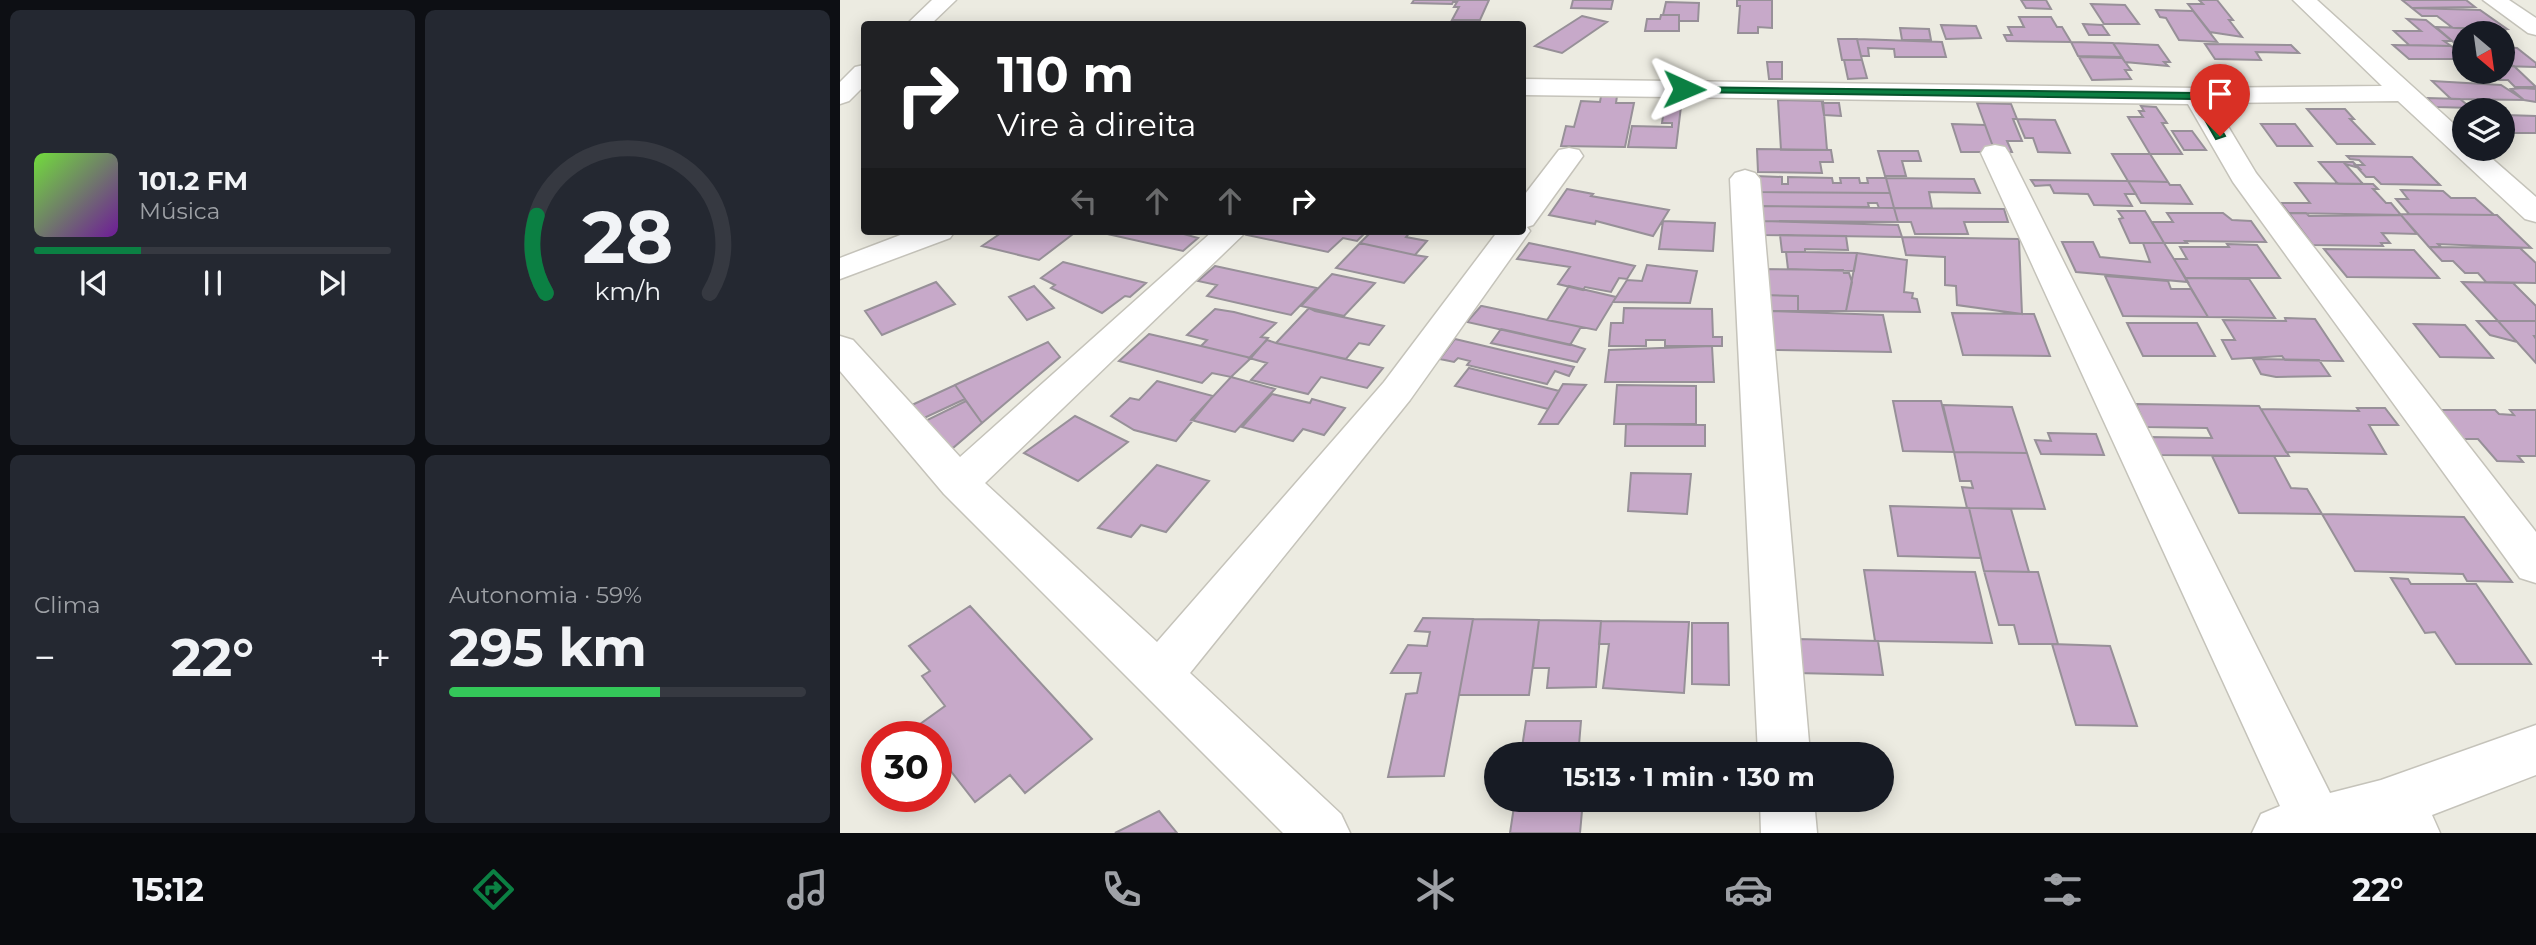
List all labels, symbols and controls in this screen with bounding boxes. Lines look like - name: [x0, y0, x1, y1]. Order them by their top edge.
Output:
- north arrow: [2452, 21, 2515, 84]
- map controls: [2452, 21, 2515, 161]
- text: 110 m: [997, 45, 1134, 104]
- icon: right: [882, 49, 973, 140]
- position arrow: [1647, 52, 1721, 126]
- pin: [2190, 64, 2250, 136]
- icon: arrive: [2201, 75, 2239, 113]
- button: layers: [2452, 98, 2515, 161]
- text: Vire à direita: [997, 105, 1196, 144]
- text: 101.2 FM: [139, 165, 248, 197]
- icon: left: [1065, 182, 1103, 220]
- icon: ahead: [1138, 182, 1176, 220]
- icon: ahead: [1211, 182, 1249, 220]
- icon: right: [1284, 182, 1322, 220]
- text: 28: [582, 194, 673, 282]
- text: Música: [139, 197, 220, 225]
- icon: previous: [75, 264, 113, 302]
- icon: pause: [194, 264, 232, 302]
- icon: next: [313, 264, 351, 302]
- text: km/h: [594, 276, 661, 306]
- text: Autonomia · 59%: [449, 581, 642, 609]
- text: Clima: [34, 591, 101, 619]
- text: 295 km: [449, 616, 647, 679]
- text: 22°: [171, 626, 254, 689]
- text: −: [34, 634, 56, 681]
- text: +: [369, 634, 391, 681]
- speed limit sign: 30: [861, 721, 952, 812]
- text: 15:13 · 1 min · 130 m: [1563, 761, 1815, 793]
- icon: directions: [469, 865, 518, 914]
- icon: music: [783, 865, 832, 914]
- icon: phone: [1097, 865, 1146, 914]
- icon: climate: [1411, 865, 1460, 914]
- icon: car: [1724, 865, 1773, 914]
- icon: filters: [2038, 865, 2087, 914]
- text: 15:12: [132, 870, 204, 909]
- text: 22°: [2352, 870, 2403, 909]

